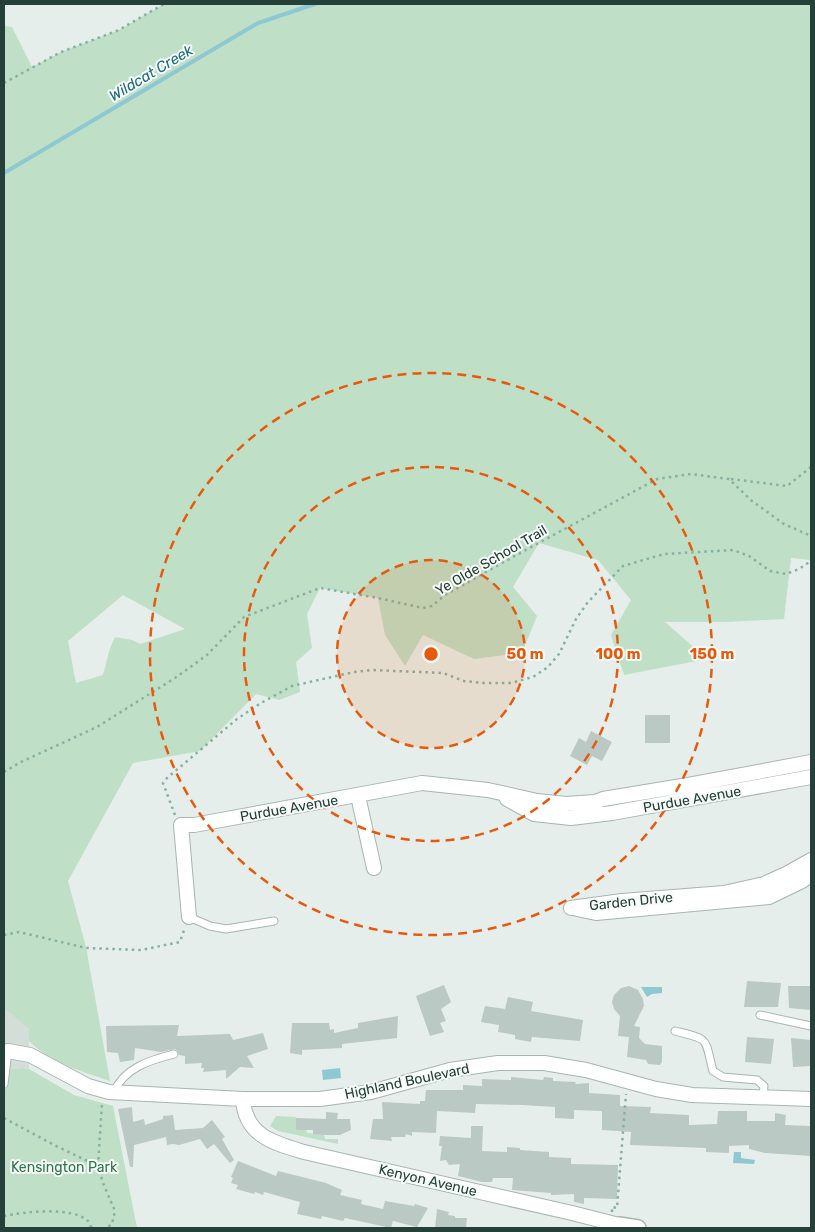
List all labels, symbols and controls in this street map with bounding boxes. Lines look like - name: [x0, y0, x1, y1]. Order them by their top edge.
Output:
- water label: Wildcat Creek: [106, 41, 196, 105]
- street label: Ye Olde School Trail: [433, 522, 550, 599]
- centre of rings: [422, 645, 440, 663]
- text: 50 m: [507, 645, 543, 663]
- text: 100 m: [596, 645, 640, 663]
- text: 150 m: [690, 645, 734, 663]
- street label: Purdue Avenue: [642, 782, 743, 816]
- street label: Purdue Avenue: [239, 791, 340, 825]
- street label: Garden Drive: [588, 889, 674, 914]
- street label: Highland Boulevard: [343, 1060, 471, 1103]
- park label: Kensington Park: [11, 1159, 118, 1176]
- street label: Kenyon Avenue: [377, 1161, 479, 1200]

